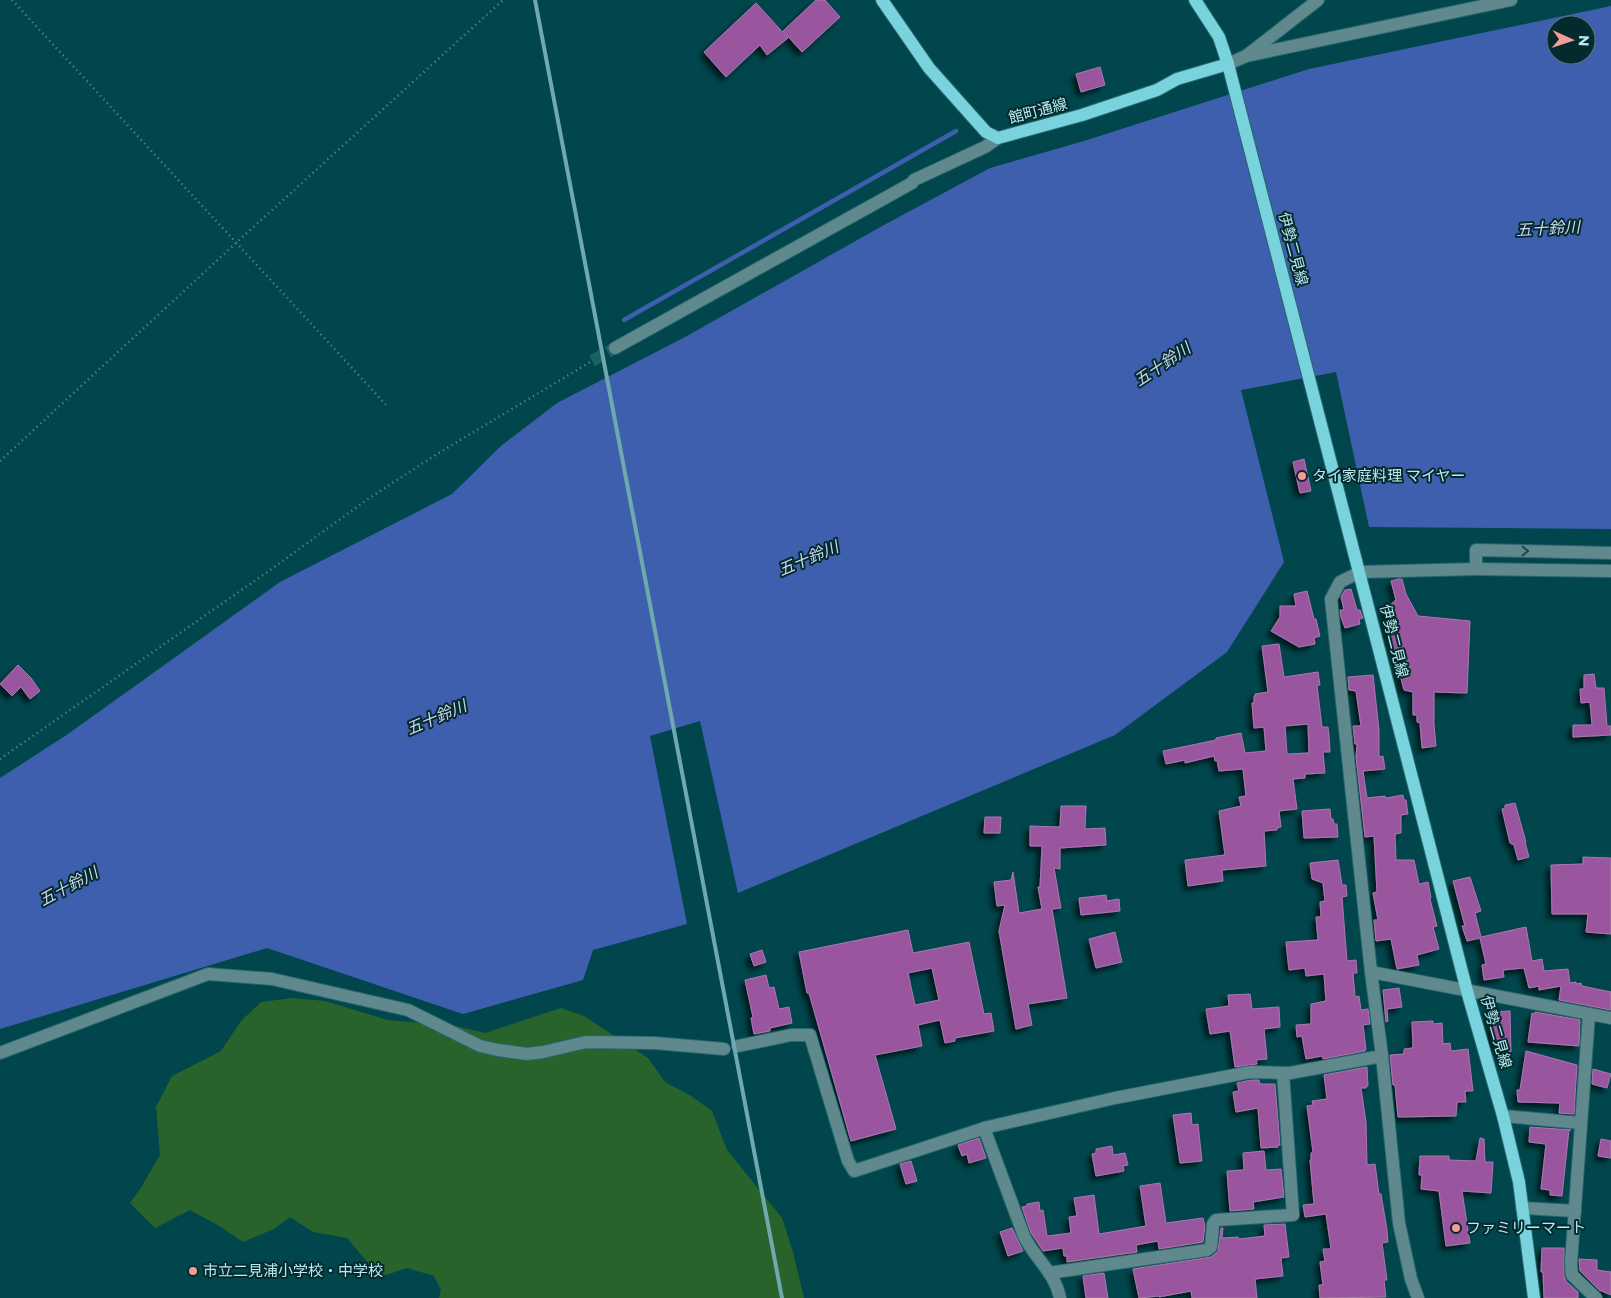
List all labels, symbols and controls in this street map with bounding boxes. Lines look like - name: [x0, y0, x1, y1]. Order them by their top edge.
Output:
- north arrow: [1546, 15, 1596, 65]
- text: N: [1575, 35, 1593, 47]
- street label: 館町通線: [1006, 94, 1069, 127]
- street label: 伊勢二見線: [1275, 210, 1312, 288]
- water label: 五十鈴川: [1516, 217, 1582, 240]
- water label: 五十鈴川: [1130, 338, 1196, 390]
- place label: タイ家庭料理 マイヤー: [1312, 466, 1465, 485]
- marker: タイ家庭料理 マイヤー: [1296, 470, 1308, 482]
- water label: 五十鈴川: [775, 536, 843, 580]
- one-way arrow: [1522, 546, 1529, 556]
- street label: 伊勢二見線: [1376, 602, 1413, 680]
- water label: 五十鈴川: [403, 695, 471, 739]
- water label: 五十鈴川: [36, 862, 103, 910]
- street label: 伊勢二見線: [1477, 993, 1516, 1071]
- place label: ファミリーマート: [1466, 1218, 1586, 1237]
- marker: ファミリーマート: [1450, 1222, 1462, 1234]
- place label: 市立二見浦小学校・中学校: [203, 1261, 383, 1280]
- marker: 市立二見浦小学校・中学校: [187, 1265, 199, 1277]

